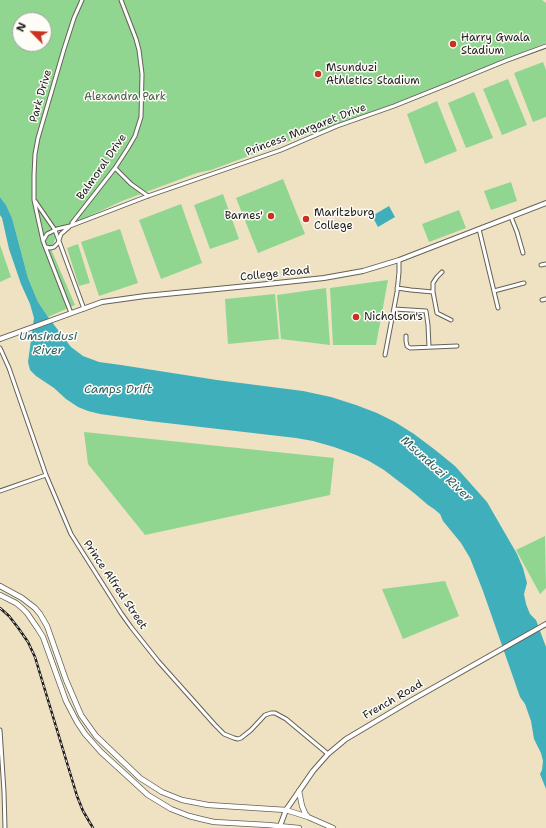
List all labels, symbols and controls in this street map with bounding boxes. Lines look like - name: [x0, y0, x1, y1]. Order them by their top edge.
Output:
- north arrow: [12, 12, 52, 52]
- text: N: [13, 20, 30, 34]
- place label: Harry Gwala Stadium: [461, 31, 530, 57]
- marker: Harry Gwala Stadium: [448, 39, 458, 49]
- place label: Msunduzi Athletics Stadium: [326, 61, 420, 87]
- street label: Park Drive: [27, 68, 55, 124]
- marker: Msunduzi Athletics Stadium: [313, 69, 323, 79]
- park label: Alexandra Park: [84, 90, 166, 104]
- street label: Princess Margaret Drive: [244, 101, 368, 159]
- street label: Balmoral Drive: [74, 131, 130, 203]
- place label: Maritzburg College: [314, 206, 374, 232]
- place label: Barnes': [225, 209, 263, 223]
- marker: Barnes': [266, 211, 276, 221]
- marker: Maritzburg College: [301, 214, 311, 224]
- street label: College Road: [240, 264, 310, 284]
- place label: Nicholson's: [364, 310, 423, 324]
- marker: Nicholson's: [351, 312, 361, 322]
- water label: Umsindusi River: [19, 330, 77, 358]
- water label: Camps Drift: [84, 383, 152, 397]
- water label: Msunduzi River: [397, 433, 475, 505]
- street label: Prince Alfred Street: [80, 538, 150, 632]
- street label: French Road: [361, 678, 425, 722]

